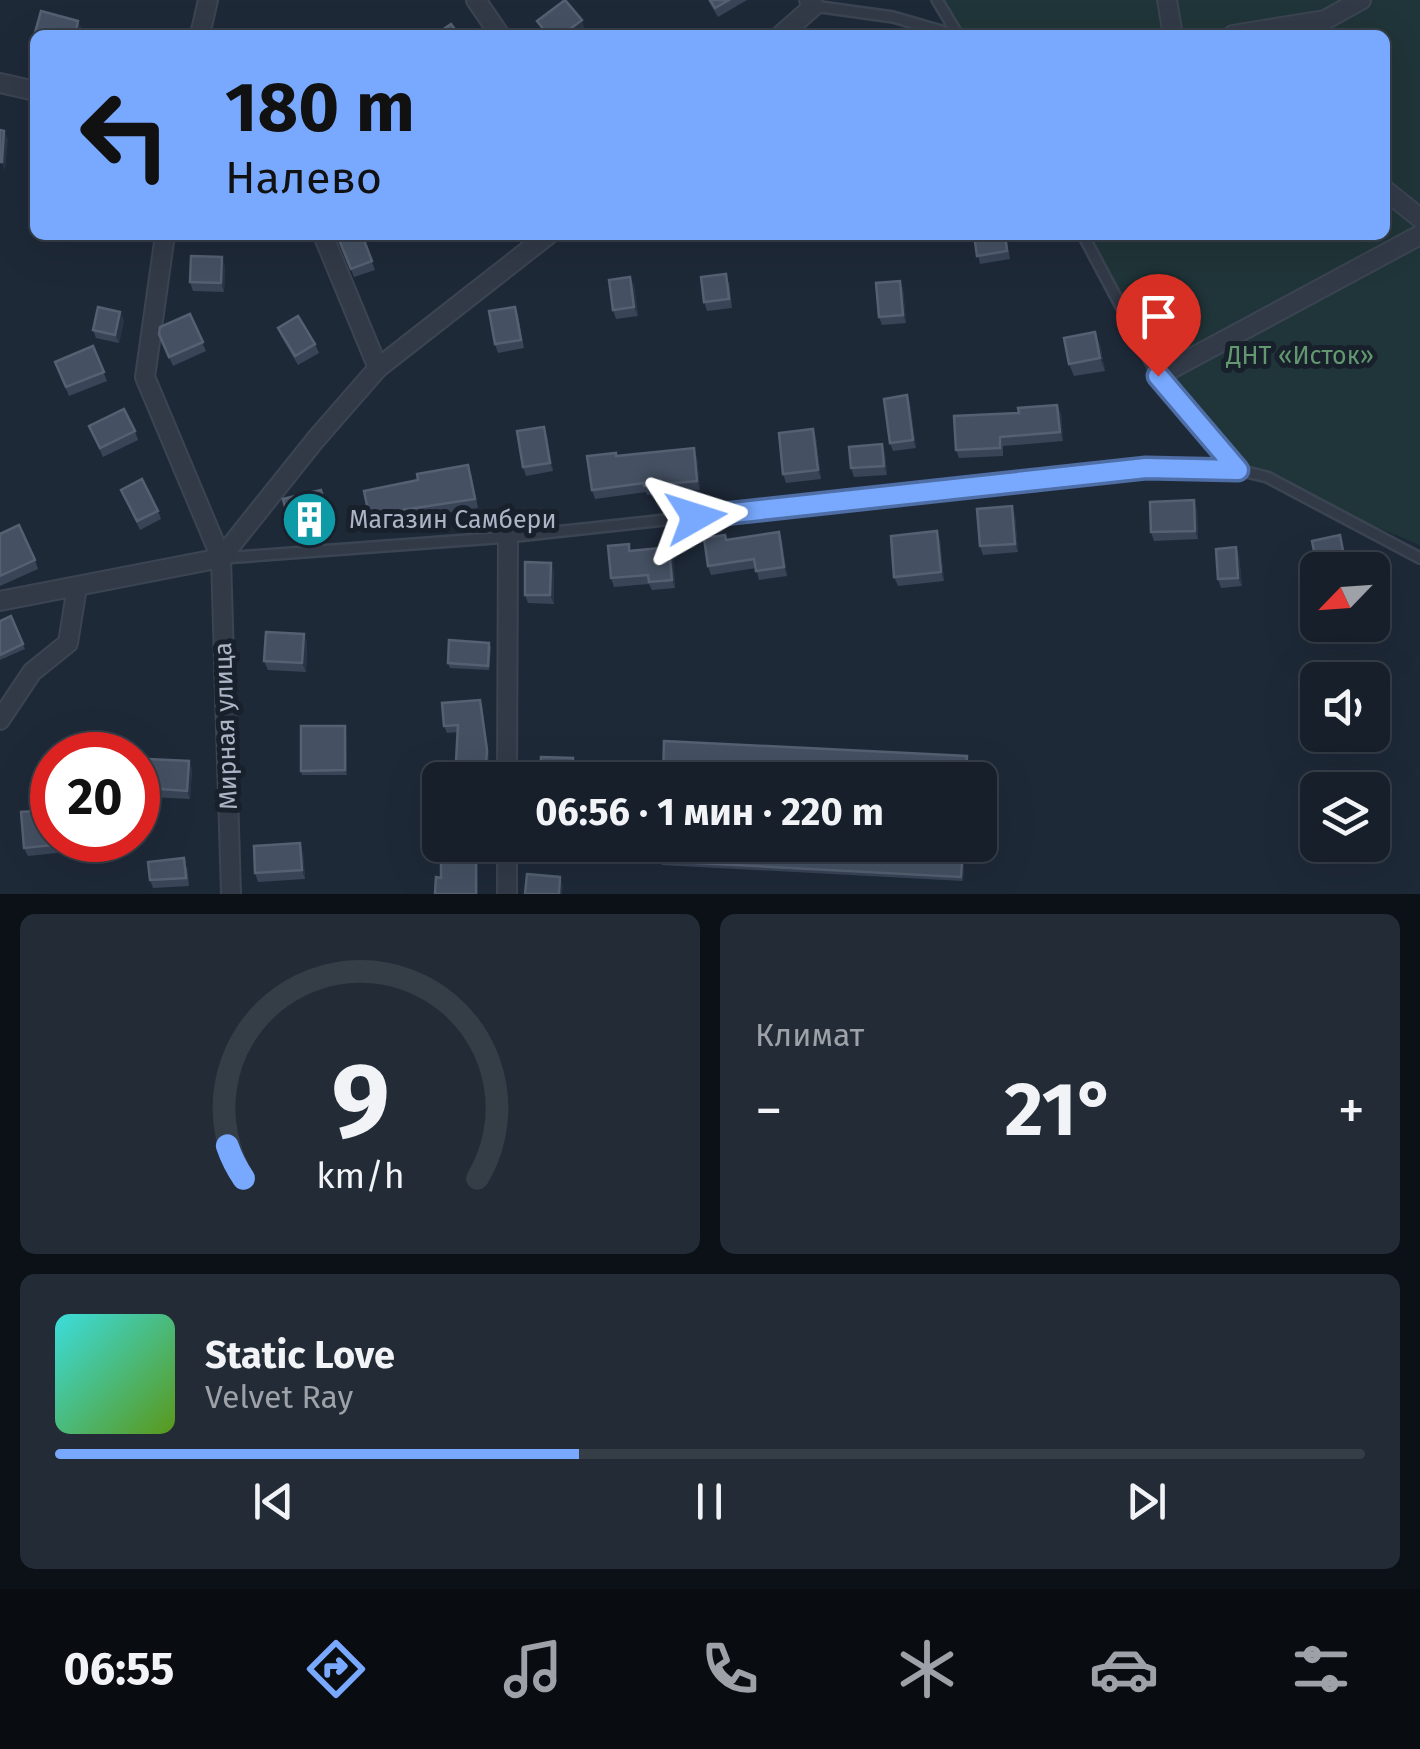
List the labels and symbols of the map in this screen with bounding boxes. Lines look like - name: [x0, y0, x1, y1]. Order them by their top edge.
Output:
- pin: [1116, 274, 1201, 377]
- park label: ДНТ «Исток»: [1225, 341, 1374, 371]
- position arrow: [644, 465, 748, 569]
- building icon: Магазин Самбери: [280, 490, 340, 550]
- place label: Магазин Самбери: [349, 505, 556, 535]
- north arrow: [1300, 552, 1390, 642]
- street label: Мирная улица: [208, 642, 244, 810]
- speed limit sign: 20: [30, 732, 160, 862]

